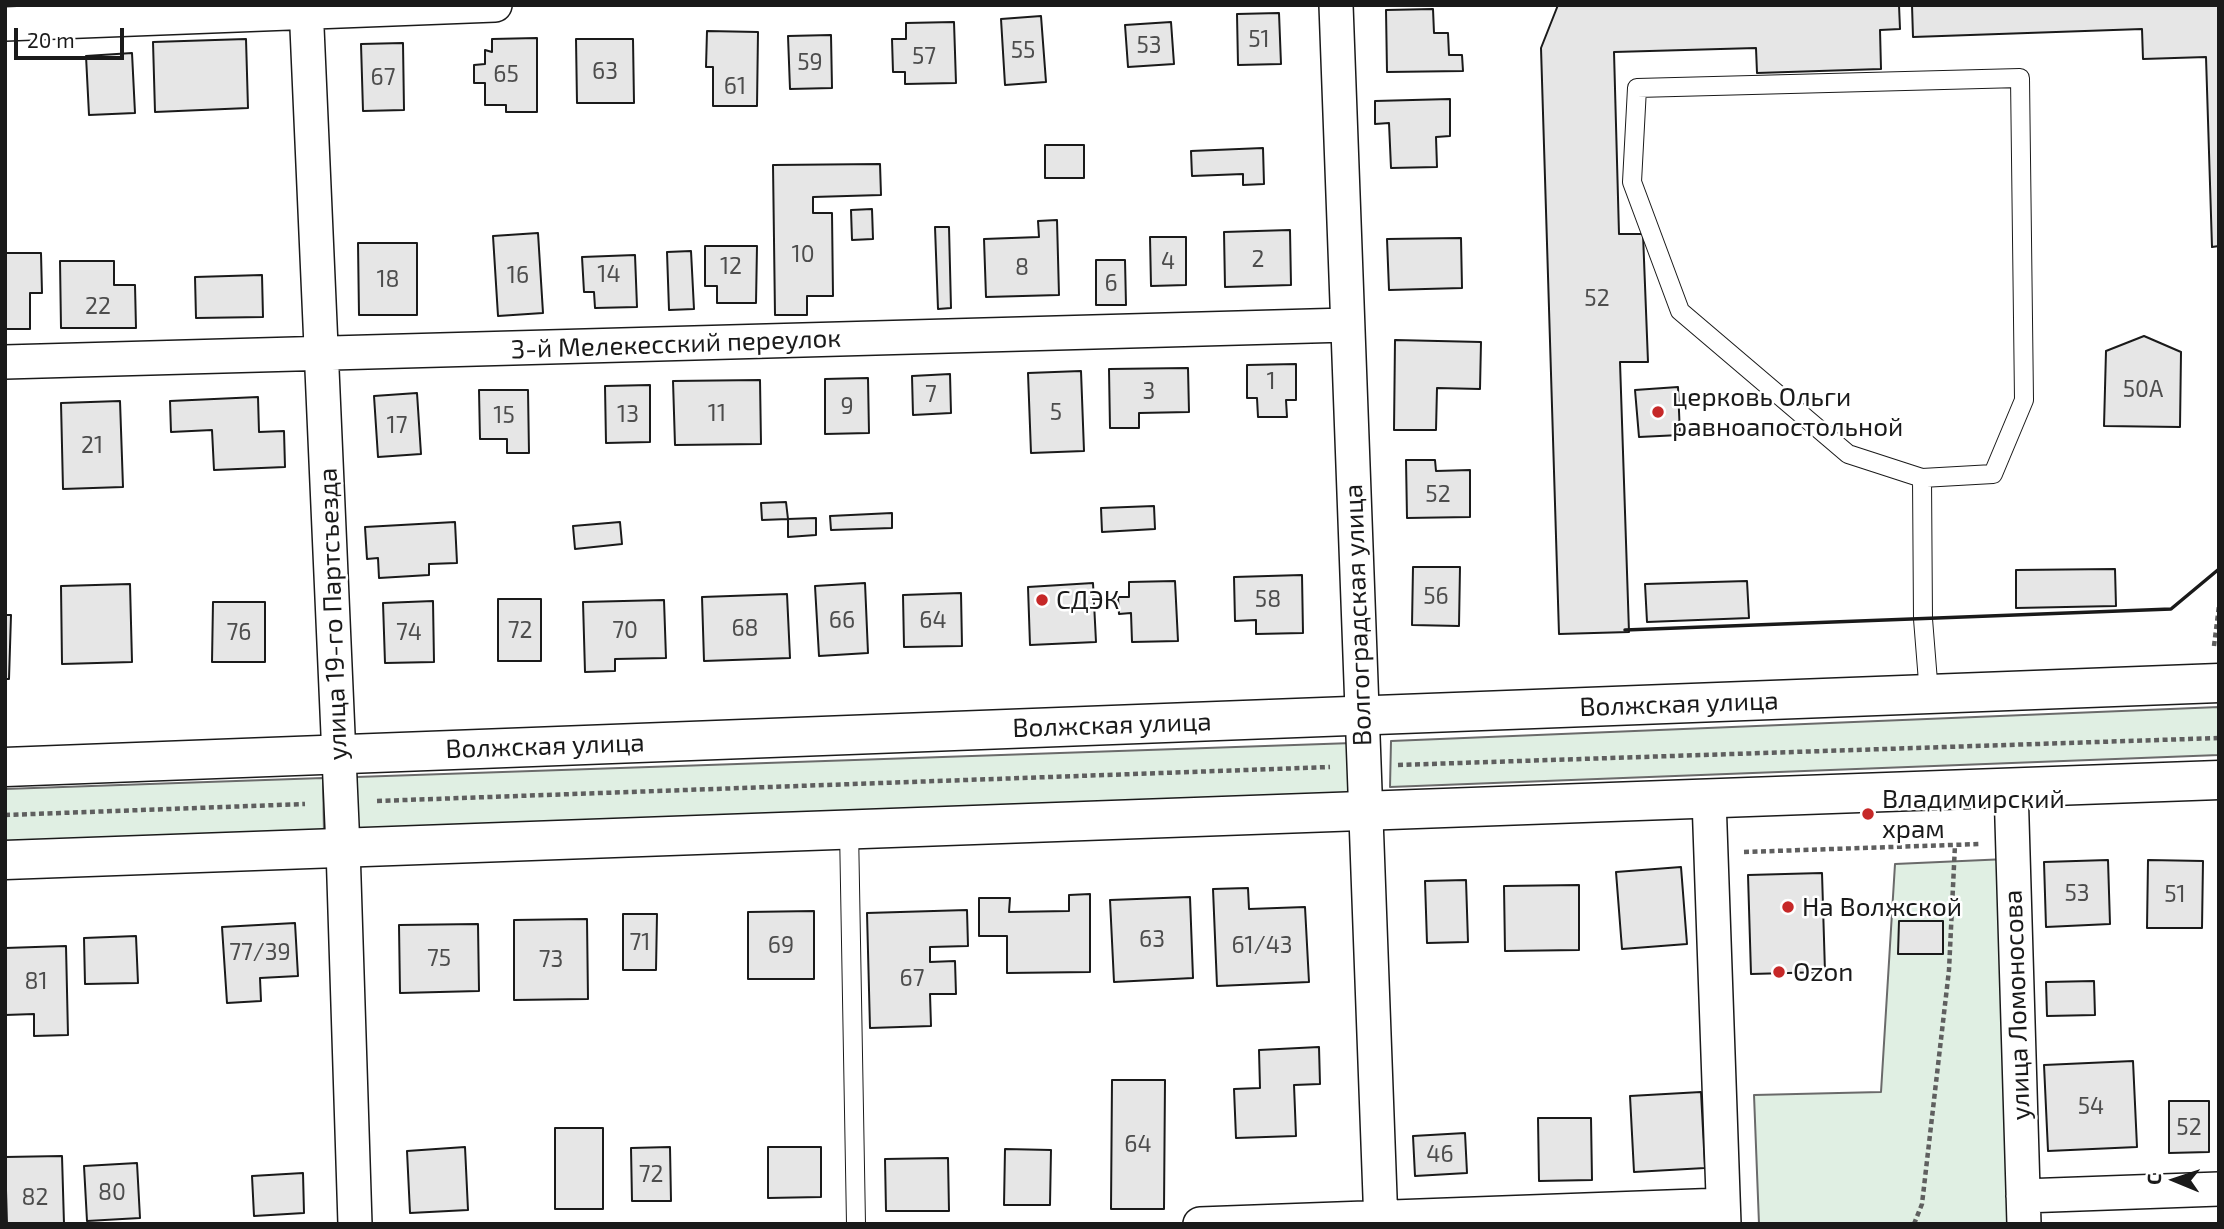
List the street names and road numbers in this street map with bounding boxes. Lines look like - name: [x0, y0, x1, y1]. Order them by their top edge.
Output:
- street label: 3-й Мелекесский переулок: [510, 323, 842, 365]
- street label: улица 19-го Партсъезда: [312, 467, 354, 761]
- street label: Волгоградская улица: [1338, 483, 1378, 747]
- street label: Волжская улица: [1579, 685, 1779, 723]
- street label: Волжская улица: [1012, 706, 1212, 744]
- street label: Волжская улица: [445, 727, 645, 765]
- street label: улица Ломоносова: [1997, 889, 2037, 1121]

